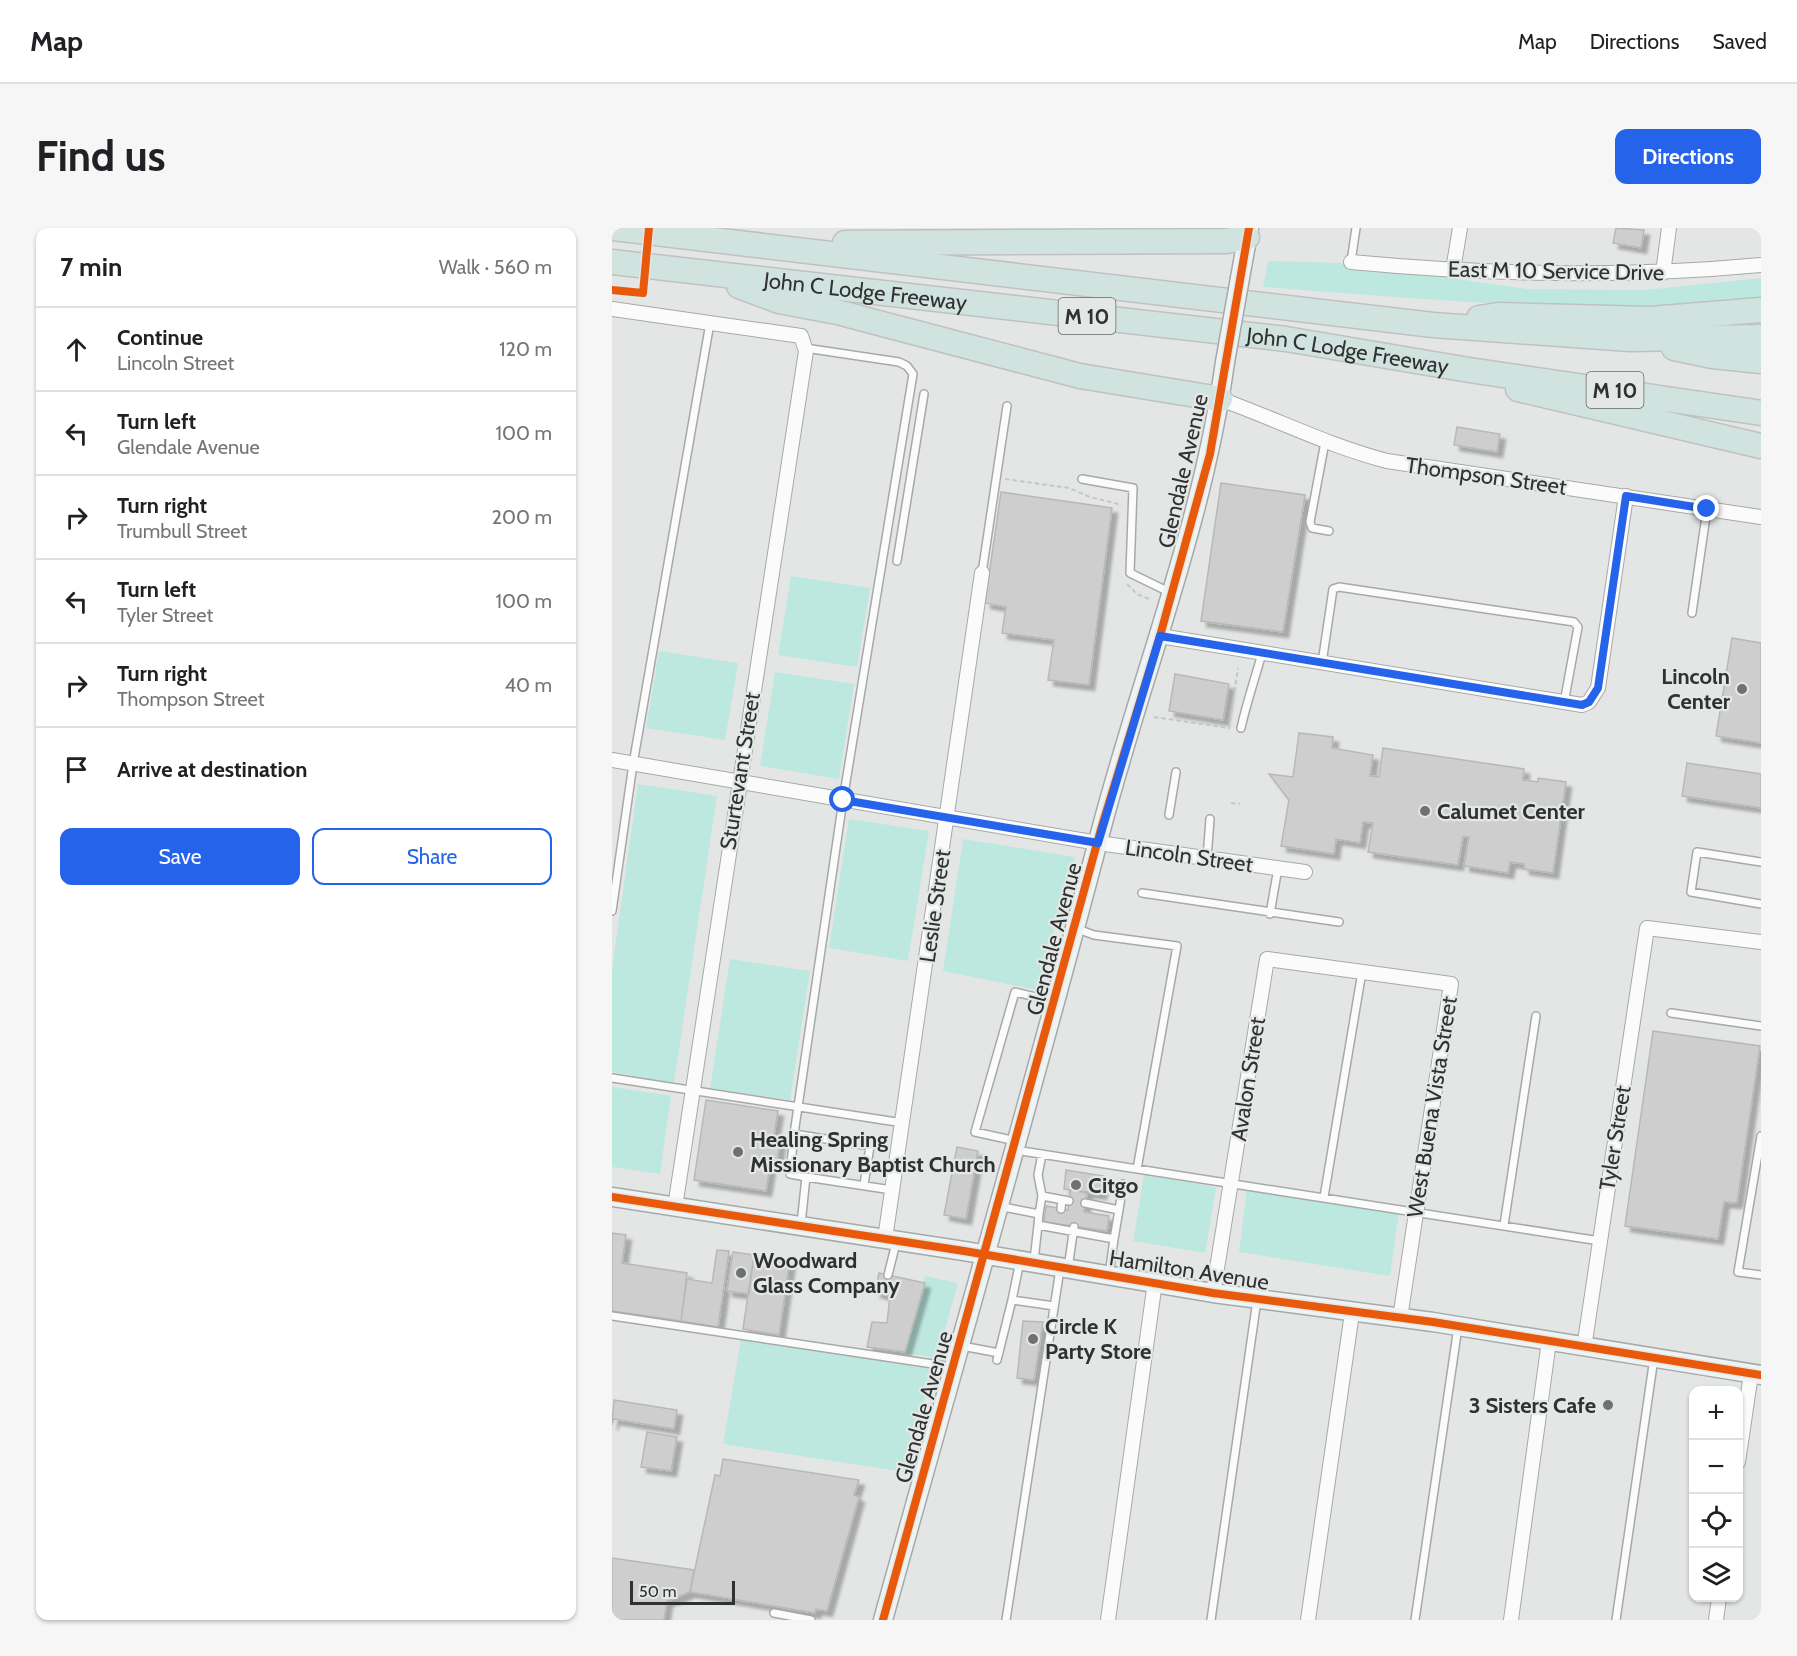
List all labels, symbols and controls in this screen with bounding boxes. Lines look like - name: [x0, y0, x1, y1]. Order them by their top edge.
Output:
- text: Map: [30, 24, 83, 58]
- text: Map: [1518, 29, 1557, 54]
- text: Directions: [1590, 29, 1679, 54]
- text: Saved: [1712, 29, 1767, 54]
- button: Directions: [1615, 129, 1761, 184]
- text: Find us: [36, 130, 165, 182]
- text: 7 min: [60, 251, 122, 283]
- text: Walk · 560 m: [439, 255, 552, 279]
- street label: East M 10 Service Drive: [1448, 256, 1664, 286]
- street label: John C Lodge Freeway: [761, 266, 968, 316]
- road number: M 10: [1058, 298, 1116, 334]
- street label: John C Lodge Freeway: [1244, 321, 1451, 380]
- text: Continue: [117, 324, 203, 351]
- icon: ahead: [60, 333, 93, 366]
- text: 120 m: [499, 337, 552, 361]
- text: Lincoln Street: [117, 351, 234, 375]
- road number: M 10: [1586, 372, 1644, 408]
- street label: Glendale Avenue: [1152, 391, 1214, 551]
- text: Turn left: [117, 408, 196, 435]
- icon: left: [60, 417, 93, 450]
- text: 100 m: [496, 421, 552, 445]
- text: Glendale Avenue: [117, 435, 260, 459]
- street label: Thompson Street: [1404, 451, 1569, 501]
- text: Turn right: [117, 492, 207, 519]
- route end: [1693, 495, 1719, 521]
- icon: right: [60, 501, 93, 534]
- text: 200 m: [492, 505, 552, 529]
- text: Trumbull Street: [117, 519, 247, 543]
- text: Turn left: [117, 576, 196, 603]
- icon: left: [60, 585, 93, 618]
- text: 100 m: [496, 589, 552, 613]
- text: Tyler Street: [117, 603, 213, 627]
- text: Turn right: [117, 660, 207, 687]
- place label: Lincoln Center: [1661, 663, 1731, 715]
- icon: right: [60, 669, 93, 702]
- text: 40 m: [504, 673, 552, 697]
- marker: Lincoln Center: [1735, 682, 1749, 696]
- text: Thompson Street: [117, 687, 264, 711]
- street label: Sturtevant Street: [714, 690, 766, 852]
- icon: arrive: [60, 753, 93, 786]
- text: Arrive at destination: [117, 756, 307, 783]
- route start: [829, 786, 855, 812]
- place label: Calumet Center: [1437, 798, 1586, 825]
- marker: Calumet Center: [1418, 804, 1432, 818]
- button: Save: [60, 828, 300, 885]
- button: Share: [312, 828, 552, 885]
- street label: Lincoln Street: [1123, 834, 1255, 878]
- street label: Leslie Street: [914, 847, 956, 964]
- street label: Glendale Avenue: [1021, 860, 1087, 1018]
- street label: West Buena Vista Street: [1401, 994, 1463, 1220]
- street label: Avalon Street: [1225, 1015, 1271, 1143]
- street label: Tyler Street: [1593, 1083, 1637, 1192]
- place label: Healing Spring Missionary Baptist Church: [750, 1126, 996, 1178]
- marker: Healing Spring Missionary Baptist Church: [731, 1145, 745, 1159]
- place label: Citgo: [1088, 1172, 1138, 1199]
- marker: Citgo: [1069, 1178, 1083, 1192]
- street label: Hamilton Avenue: [1107, 1244, 1271, 1296]
- place label: Woodward Glass Company: [753, 1247, 900, 1299]
- marker: Woodward Glass Company: [734, 1266, 748, 1280]
- place label: Circle K Party Store: [1045, 1313, 1151, 1365]
- street label: Glendale Avenue: [889, 1328, 959, 1486]
- marker: Circle K Party Store: [1026, 1332, 1040, 1346]
- map controls: [1689, 1386, 1743, 1602]
- button: +: [1689, 1386, 1743, 1440]
- place label: 3 Sisters Cafe: [1469, 1392, 1596, 1419]
- marker: 3 Sisters Cafe: [1601, 1398, 1615, 1412]
- button: −: [1689, 1440, 1743, 1494]
- button: locate: [1689, 1494, 1743, 1548]
- button: layers: [1689, 1548, 1743, 1602]
- scale bar: [630, 1578, 735, 1606]
- text: 50 m: [639, 1582, 676, 1601]

